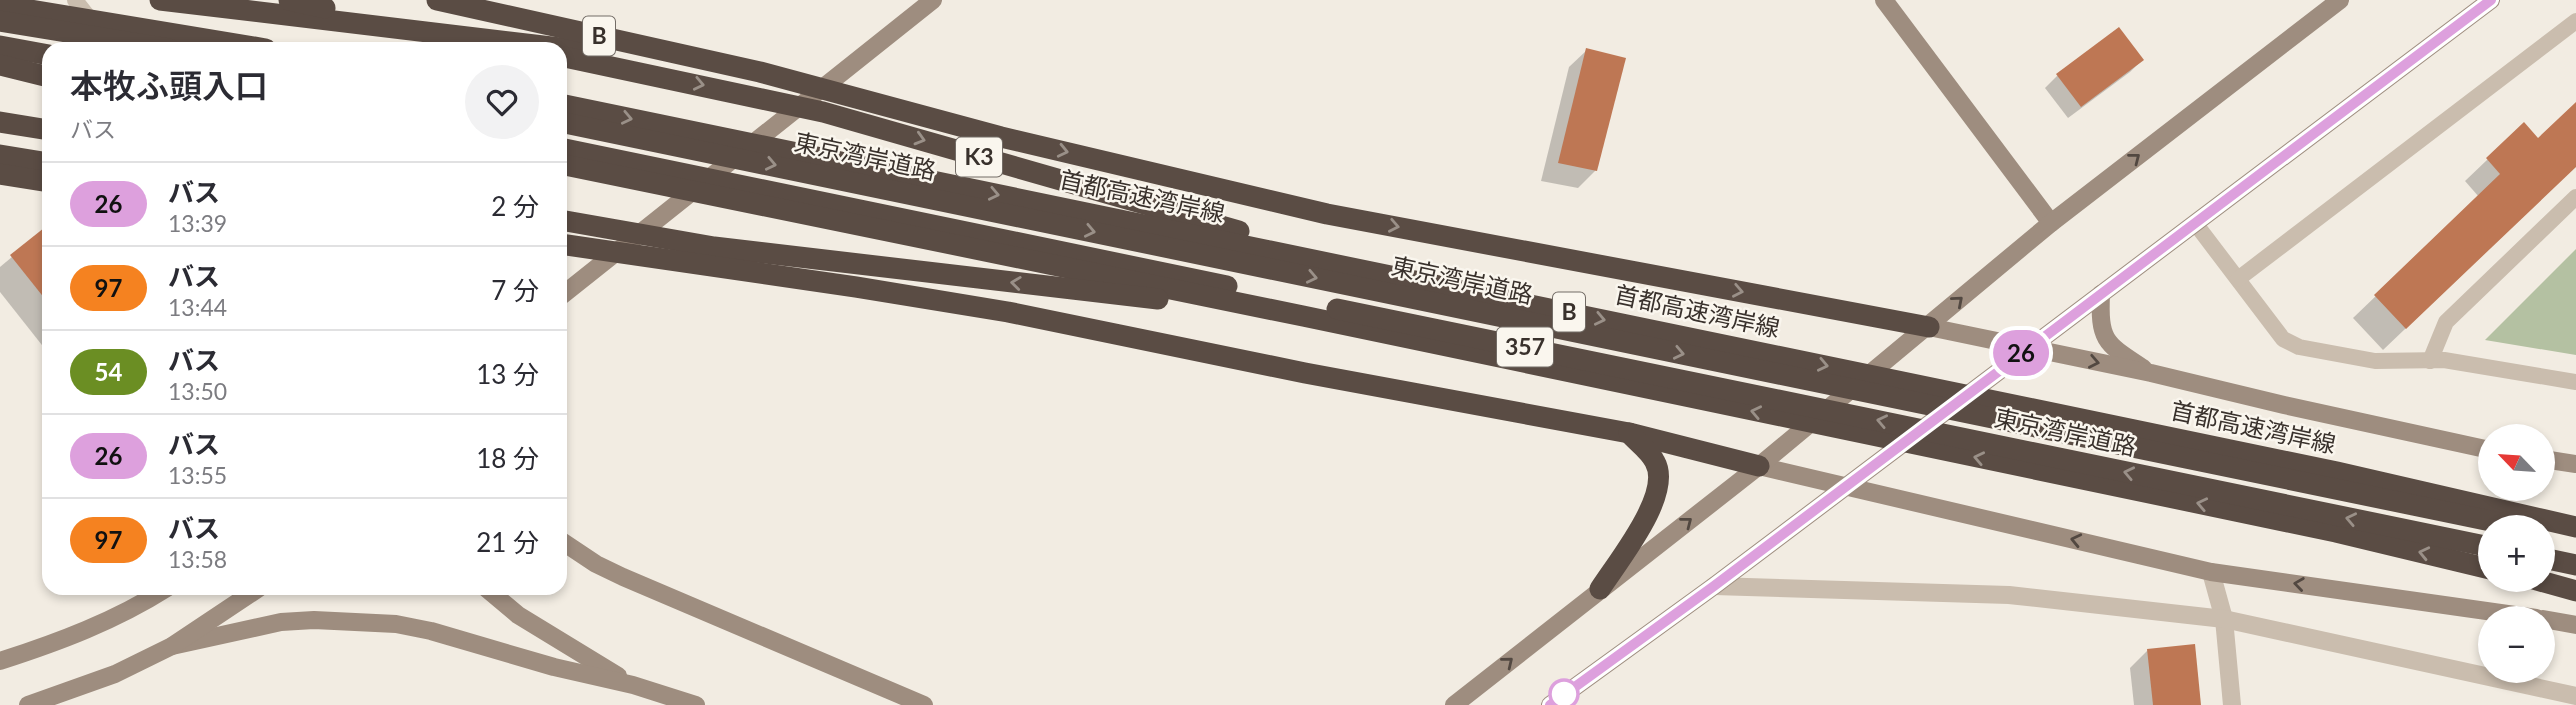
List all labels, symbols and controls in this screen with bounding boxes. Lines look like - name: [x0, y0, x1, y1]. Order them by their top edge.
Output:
- road number: B: [583, 17, 615, 56]
- text: 本牧ふ頭入口: [70, 65, 268, 105]
- button: heart: [465, 65, 539, 139]
- one-way arrow: [693, 76, 705, 91]
- one-way arrow: [621, 110, 633, 125]
- text: バス: [70, 115, 116, 143]
- street label: 東京湾岸道路: [792, 126, 939, 185]
- one-way arrow: [913, 131, 925, 146]
- road number: K3: [956, 138, 1002, 176]
- one-way arrow: [1057, 143, 1069, 158]
- one-way arrow: [2128, 154, 2140, 167]
- one-way arrow: [765, 156, 777, 171]
- street label: 首都高速湾岸線: [1057, 164, 1227, 227]
- text: バス: [168, 176, 220, 208]
- one-way arrow: [988, 185, 1000, 200]
- text: 26: [95, 189, 122, 218]
- text: 2 分: [491, 190, 539, 222]
- text: 13:39: [168, 209, 227, 237]
- one-way arrow: [1388, 218, 1400, 233]
- one-way arrow: [1084, 222, 1096, 237]
- street label: 東京湾岸道路: [1389, 250, 1536, 309]
- text: バス: [168, 260, 220, 292]
- one-way arrow: [1306, 268, 1318, 283]
- text: 97: [95, 273, 122, 302]
- text: 7 分: [491, 274, 539, 306]
- one-way arrow: [1010, 275, 1022, 290]
- street label: 首都高速湾岸線: [1612, 279, 1782, 342]
- one-way arrow: [1732, 283, 1744, 298]
- road number: B: [1553, 292, 1585, 332]
- text: 13:44: [168, 293, 227, 321]
- one-way arrow: [1950, 297, 1963, 309]
- one-way arrow: [1594, 311, 1606, 326]
- road number: 357: [1497, 328, 1553, 366]
- line badge: 26: [1990, 330, 2052, 376]
- text: 26: [2007, 338, 2035, 367]
- text: バス: [168, 344, 220, 376]
- one-way arrow: [1673, 344, 1685, 359]
- one-way arrow: [2088, 353, 2100, 368]
- text: 54: [95, 357, 122, 386]
- one-way arrow: [1817, 357, 1829, 372]
- text: 13 分: [476, 358, 539, 390]
- text: 13:50: [168, 377, 227, 405]
- street label: 首都高速湾岸線: [2168, 395, 2338, 458]
- street label: 東京湾岸道路: [1992, 402, 2139, 461]
- one-way arrow: [1750, 405, 1762, 420]
- one-way arrow: [1876, 415, 1888, 430]
- north arrow: [2478, 424, 2555, 500]
- map controls: [2478, 424, 2555, 683]
- text: バス: [168, 428, 220, 460]
- text: 26: [95, 441, 122, 470]
- text: 18 分: [476, 442, 539, 474]
- one-way arrow: [1973, 451, 1985, 466]
- text: 13:55: [168, 461, 227, 489]
- one-way arrow: [2123, 466, 2135, 481]
- one-way arrow: [2196, 498, 2208, 513]
- text: バス: [168, 512, 220, 544]
- one-way arrow: [2345, 512, 2357, 527]
- button: +: [2478, 515, 2555, 592]
- one-way arrow: [1679, 517, 1691, 530]
- text: 97: [95, 525, 122, 554]
- text: 21 分: [476, 526, 539, 558]
- one-way arrow: [2070, 534, 2082, 548]
- text: 13:58: [168, 545, 227, 573]
- one-way arrow: [2418, 547, 2430, 561]
- one-way arrow: [2293, 576, 2304, 591]
- button: −: [2478, 606, 2555, 683]
- one-way arrow: [1500, 658, 1512, 671]
- unlabelled marker: [1549, 679, 1579, 705]

